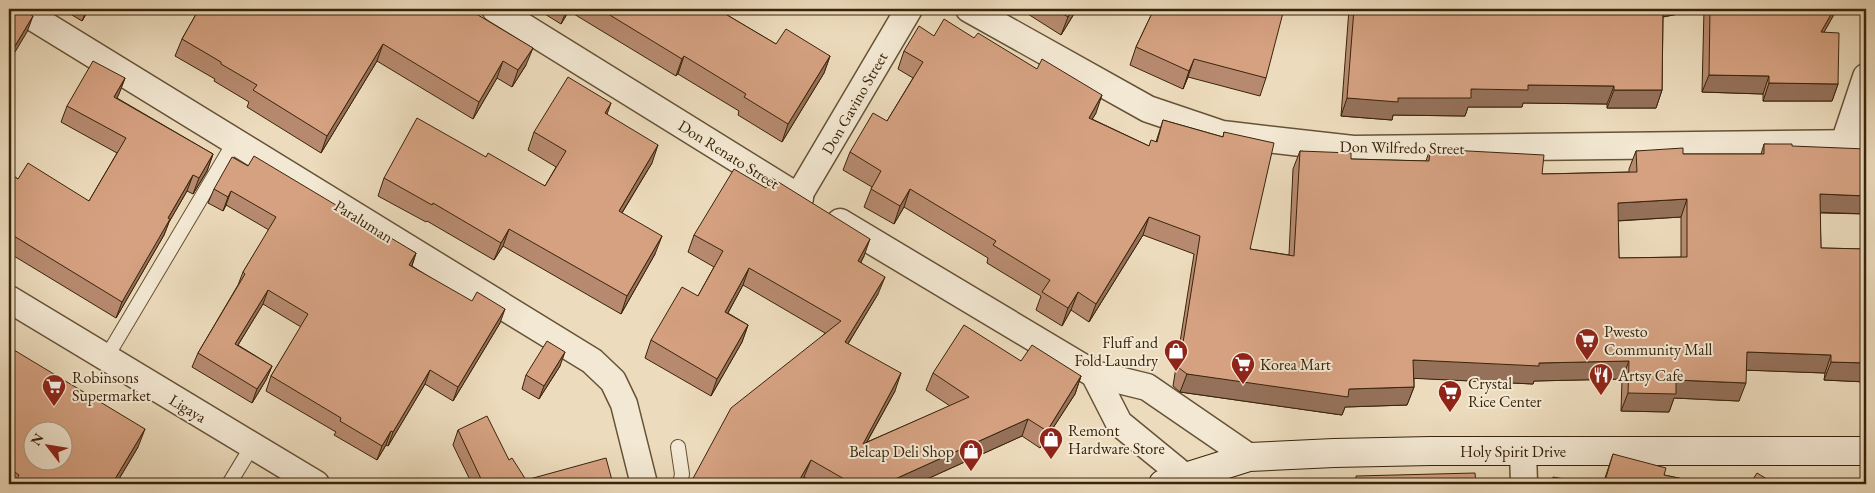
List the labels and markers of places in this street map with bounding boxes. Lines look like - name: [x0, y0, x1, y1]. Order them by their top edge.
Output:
- place label: Pwesto Community Mall: [1604, 321, 1713, 360]
- supermarket icon: Pwesto Community Mall: [1574, 327, 1600, 361]
- place label: Fluff and Fold Laundry: [1074, 332, 1159, 371]
- shop icon: Fluff and Fold Laundry: [1163, 338, 1189, 372]
- supermarket icon: Korea Mart: [1230, 351, 1256, 385]
- place label: Korea Mart: [1260, 354, 1331, 375]
- restaurant icon: Artsy Cafe: [1588, 362, 1614, 396]
- place label: Artsy Cafe: [1617, 365, 1683, 386]
- place label: Robinsons Supermarket: [72, 367, 151, 406]
- supermarket icon: Robinsons Supermarket: [41, 373, 67, 407]
- place label: Crystal Rice Center: [1468, 373, 1542, 412]
- supermarket icon: Crystal Rice Center: [1437, 379, 1463, 413]
- place label: Remont Hardware Store: [1068, 420, 1165, 459]
- shop icon: Remont Hardware Store: [1038, 426, 1064, 460]
- shop icon: Belcap Deli Shop: [958, 438, 984, 472]
- place label: Belcap Deli Shop: [849, 441, 954, 462]

